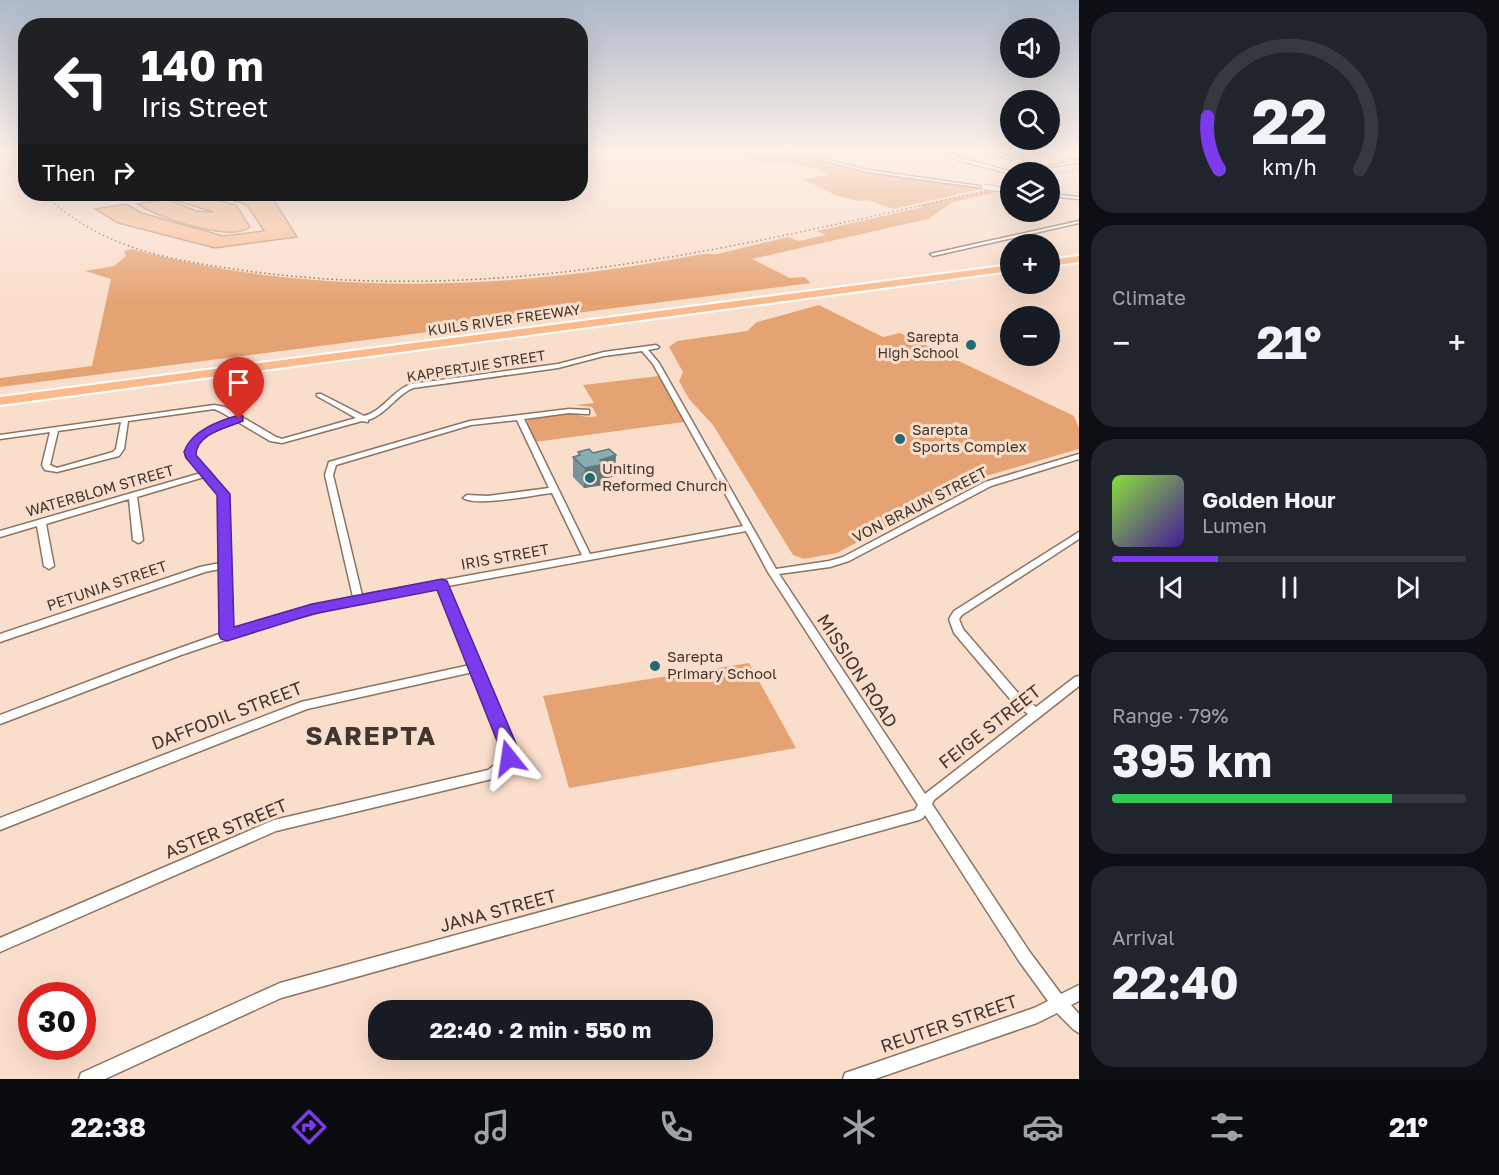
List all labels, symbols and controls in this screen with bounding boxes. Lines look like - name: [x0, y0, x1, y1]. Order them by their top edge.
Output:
- map controls: [1000, 18, 1060, 366]
- button: sound: [1000, 18, 1060, 78]
- text: 140 m: [141, 40, 263, 90]
- icon: left: [42, 42, 120, 120]
- text: 22: [1251, 83, 1327, 158]
- button: search: [1000, 90, 1060, 150]
- text: Iris Street: [141, 91, 268, 123]
- text: km/h: [1262, 154, 1316, 180]
- icon: right: [107, 156, 140, 189]
- text: Then: [42, 159, 95, 186]
- button: layers: [1000, 162, 1060, 222]
- button: +: [1000, 234, 1060, 294]
- text: Climate: [1112, 285, 1186, 309]
- street label: KUILS RIVER FREEWAY: [427, 300, 581, 339]
- button: −: [1000, 306, 1060, 366]
- text: 21°: [1256, 315, 1322, 369]
- text: −: [1112, 323, 1130, 362]
- text: +: [1448, 323, 1466, 362]
- place label: Sarepta High School: [877, 328, 959, 361]
- marker: Sarepta High School: [964, 338, 978, 352]
- street label: KAPPERTJIE STREET: [405, 346, 547, 385]
- pin: [213, 357, 264, 419]
- icon: arrive: [222, 366, 255, 399]
- place label: Sarepta Sports Complex: [912, 420, 1027, 455]
- marker: Sarepta Sports Complex: [893, 432, 907, 446]
- place label: Uniting Reformed Church: [602, 459, 727, 494]
- street label: WATERBLOM STREET: [23, 460, 176, 520]
- street label: VON BRAUN STREET: [849, 462, 990, 546]
- marker: Uniting Reformed Church: [583, 471, 597, 485]
- text: Golden Hour: [1202, 486, 1336, 513]
- text: Lumen: [1202, 513, 1267, 537]
- street label: IRIS STREET: [459, 539, 551, 573]
- street label: PETUNIA STREET: [44, 556, 169, 614]
- icon: previous: [1155, 571, 1188, 604]
- icon: pause: [1273, 571, 1306, 604]
- icon: next: [1391, 571, 1424, 604]
- street label: MISSION ROAD: [813, 609, 903, 731]
- place label: Sarepta Primary School: [667, 647, 777, 682]
- marker: Sarepta Primary School: [648, 659, 662, 673]
- street label: DAFFODIL STREET: [148, 676, 305, 754]
- street label: FEIGE STREET: [934, 680, 1045, 773]
- text: Range · 79%: [1112, 703, 1228, 727]
- district label: SAREPTA: [305, 720, 437, 751]
- position arrow: [477, 726, 541, 790]
- text: 395 km: [1112, 733, 1272, 787]
- street label: ASTER STREET: [161, 793, 290, 863]
- street label: JANA STREET: [437, 884, 558, 936]
- text: Arrival: [1112, 925, 1175, 949]
- text: 22:40: [1112, 955, 1239, 1009]
- speed limit sign: 30: [18, 982, 96, 1060]
- street label: REUTER STREET: [877, 989, 1020, 1057]
- text: 22:40 · 2 min · 550 m: [430, 1016, 651, 1043]
- icon: directions: [288, 1106, 330, 1148]
- icon: music: [471, 1106, 513, 1148]
- icon: phone: [655, 1106, 697, 1148]
- icon: climate: [838, 1106, 880, 1148]
- icon: car: [1022, 1106, 1064, 1148]
- icon: filters: [1206, 1106, 1248, 1148]
- text: 22:38: [71, 1111, 146, 1143]
- text: 21°: [1389, 1111, 1428, 1143]

